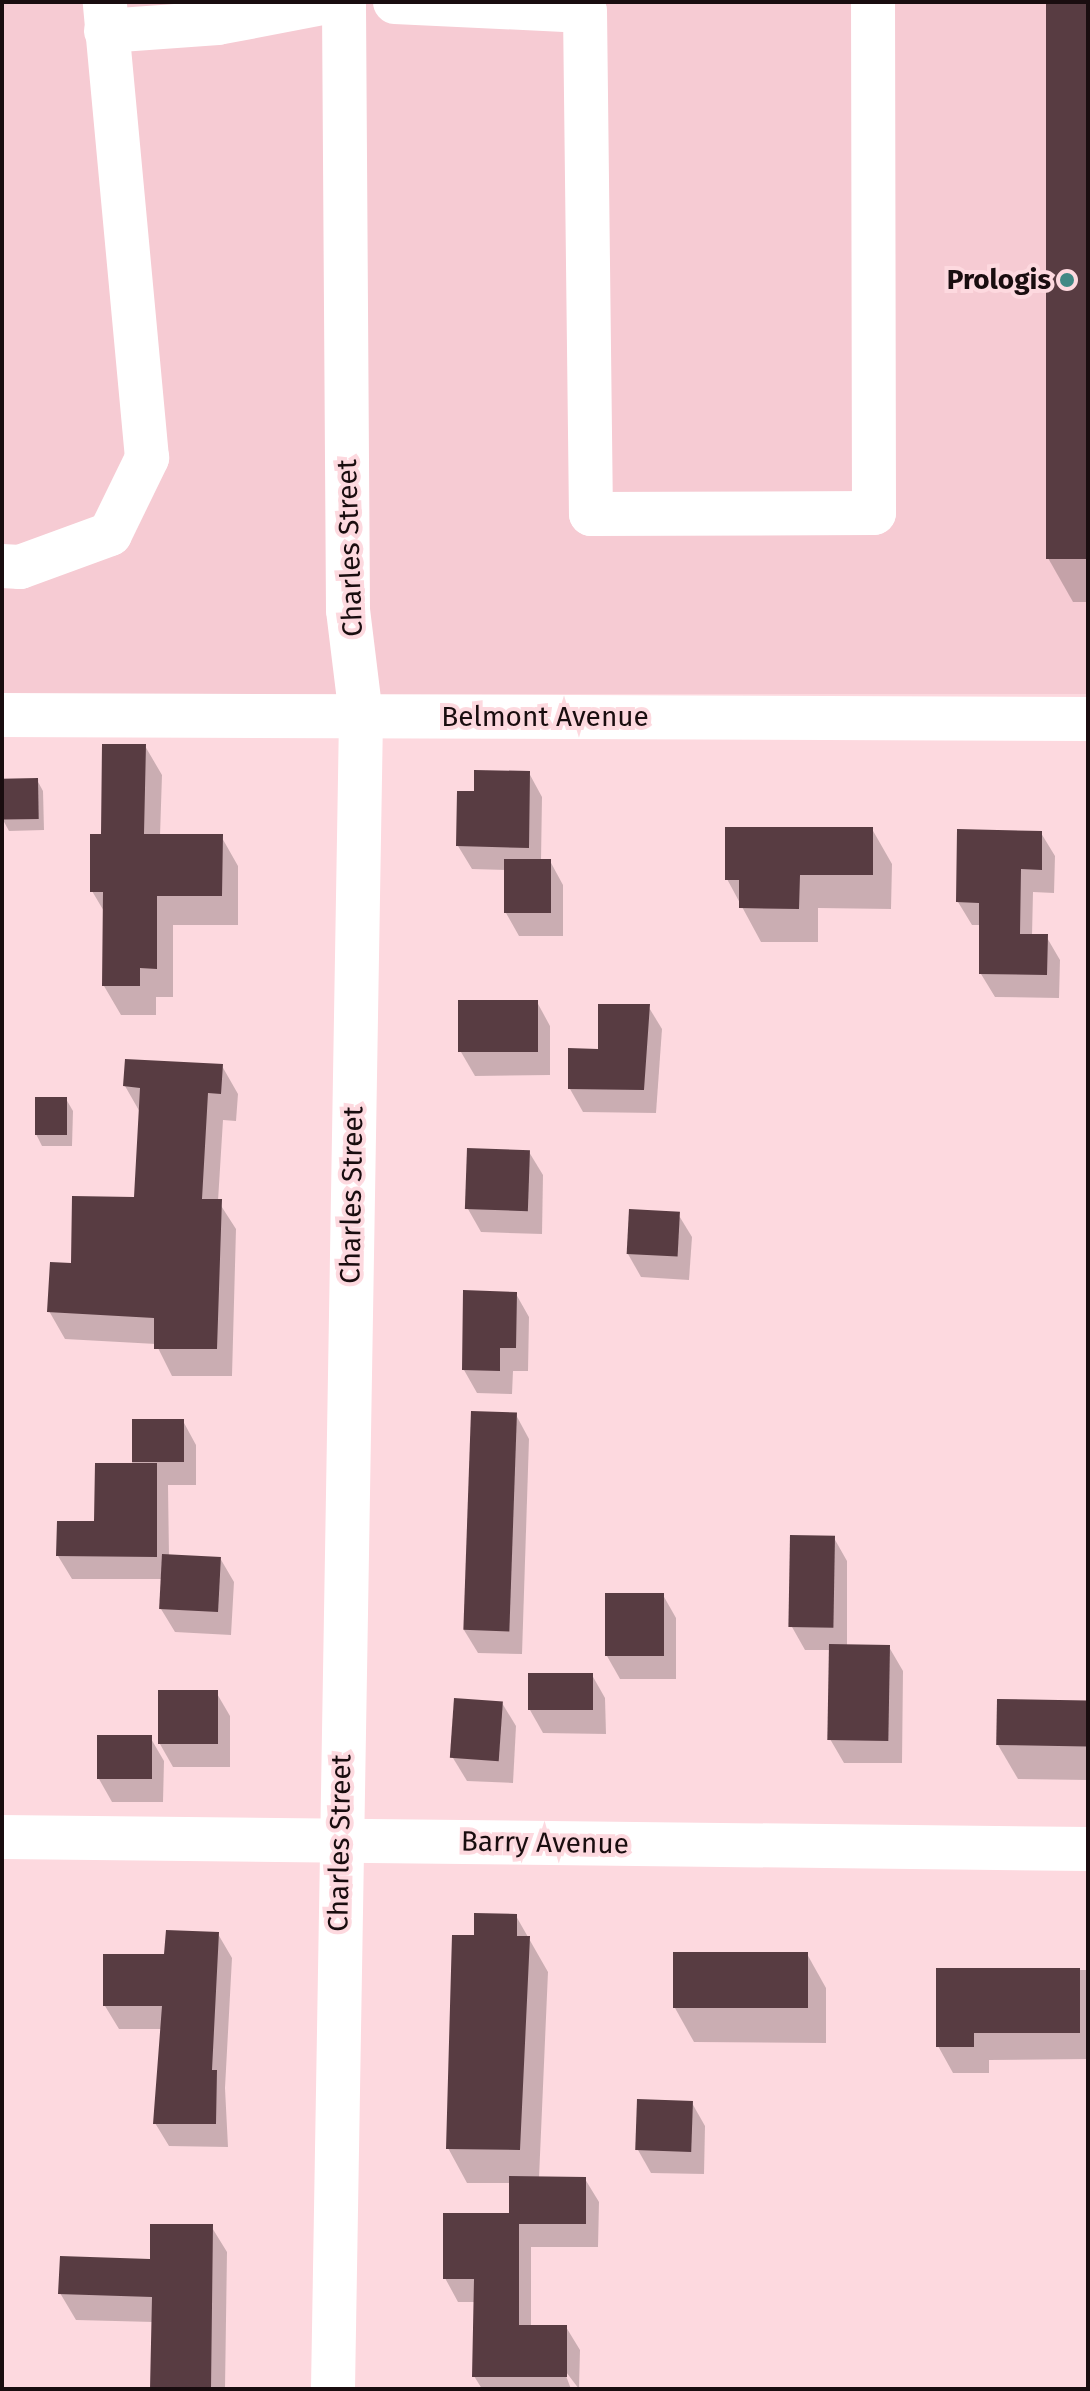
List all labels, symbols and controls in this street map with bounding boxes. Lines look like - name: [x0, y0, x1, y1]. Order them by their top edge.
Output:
- place label: Prologis: [947, 263, 1051, 297]
- marker: Prologis: [1058, 271, 1076, 289]
- street label: Charles Street: [330, 459, 370, 637]
- street label: Belmont Avenue: [441, 700, 649, 734]
- street label: Charles Street: [334, 1106, 370, 1284]
- street label: Charles Street: [322, 1754, 358, 1932]
- street label: Barry Avenue: [461, 1825, 629, 1861]

